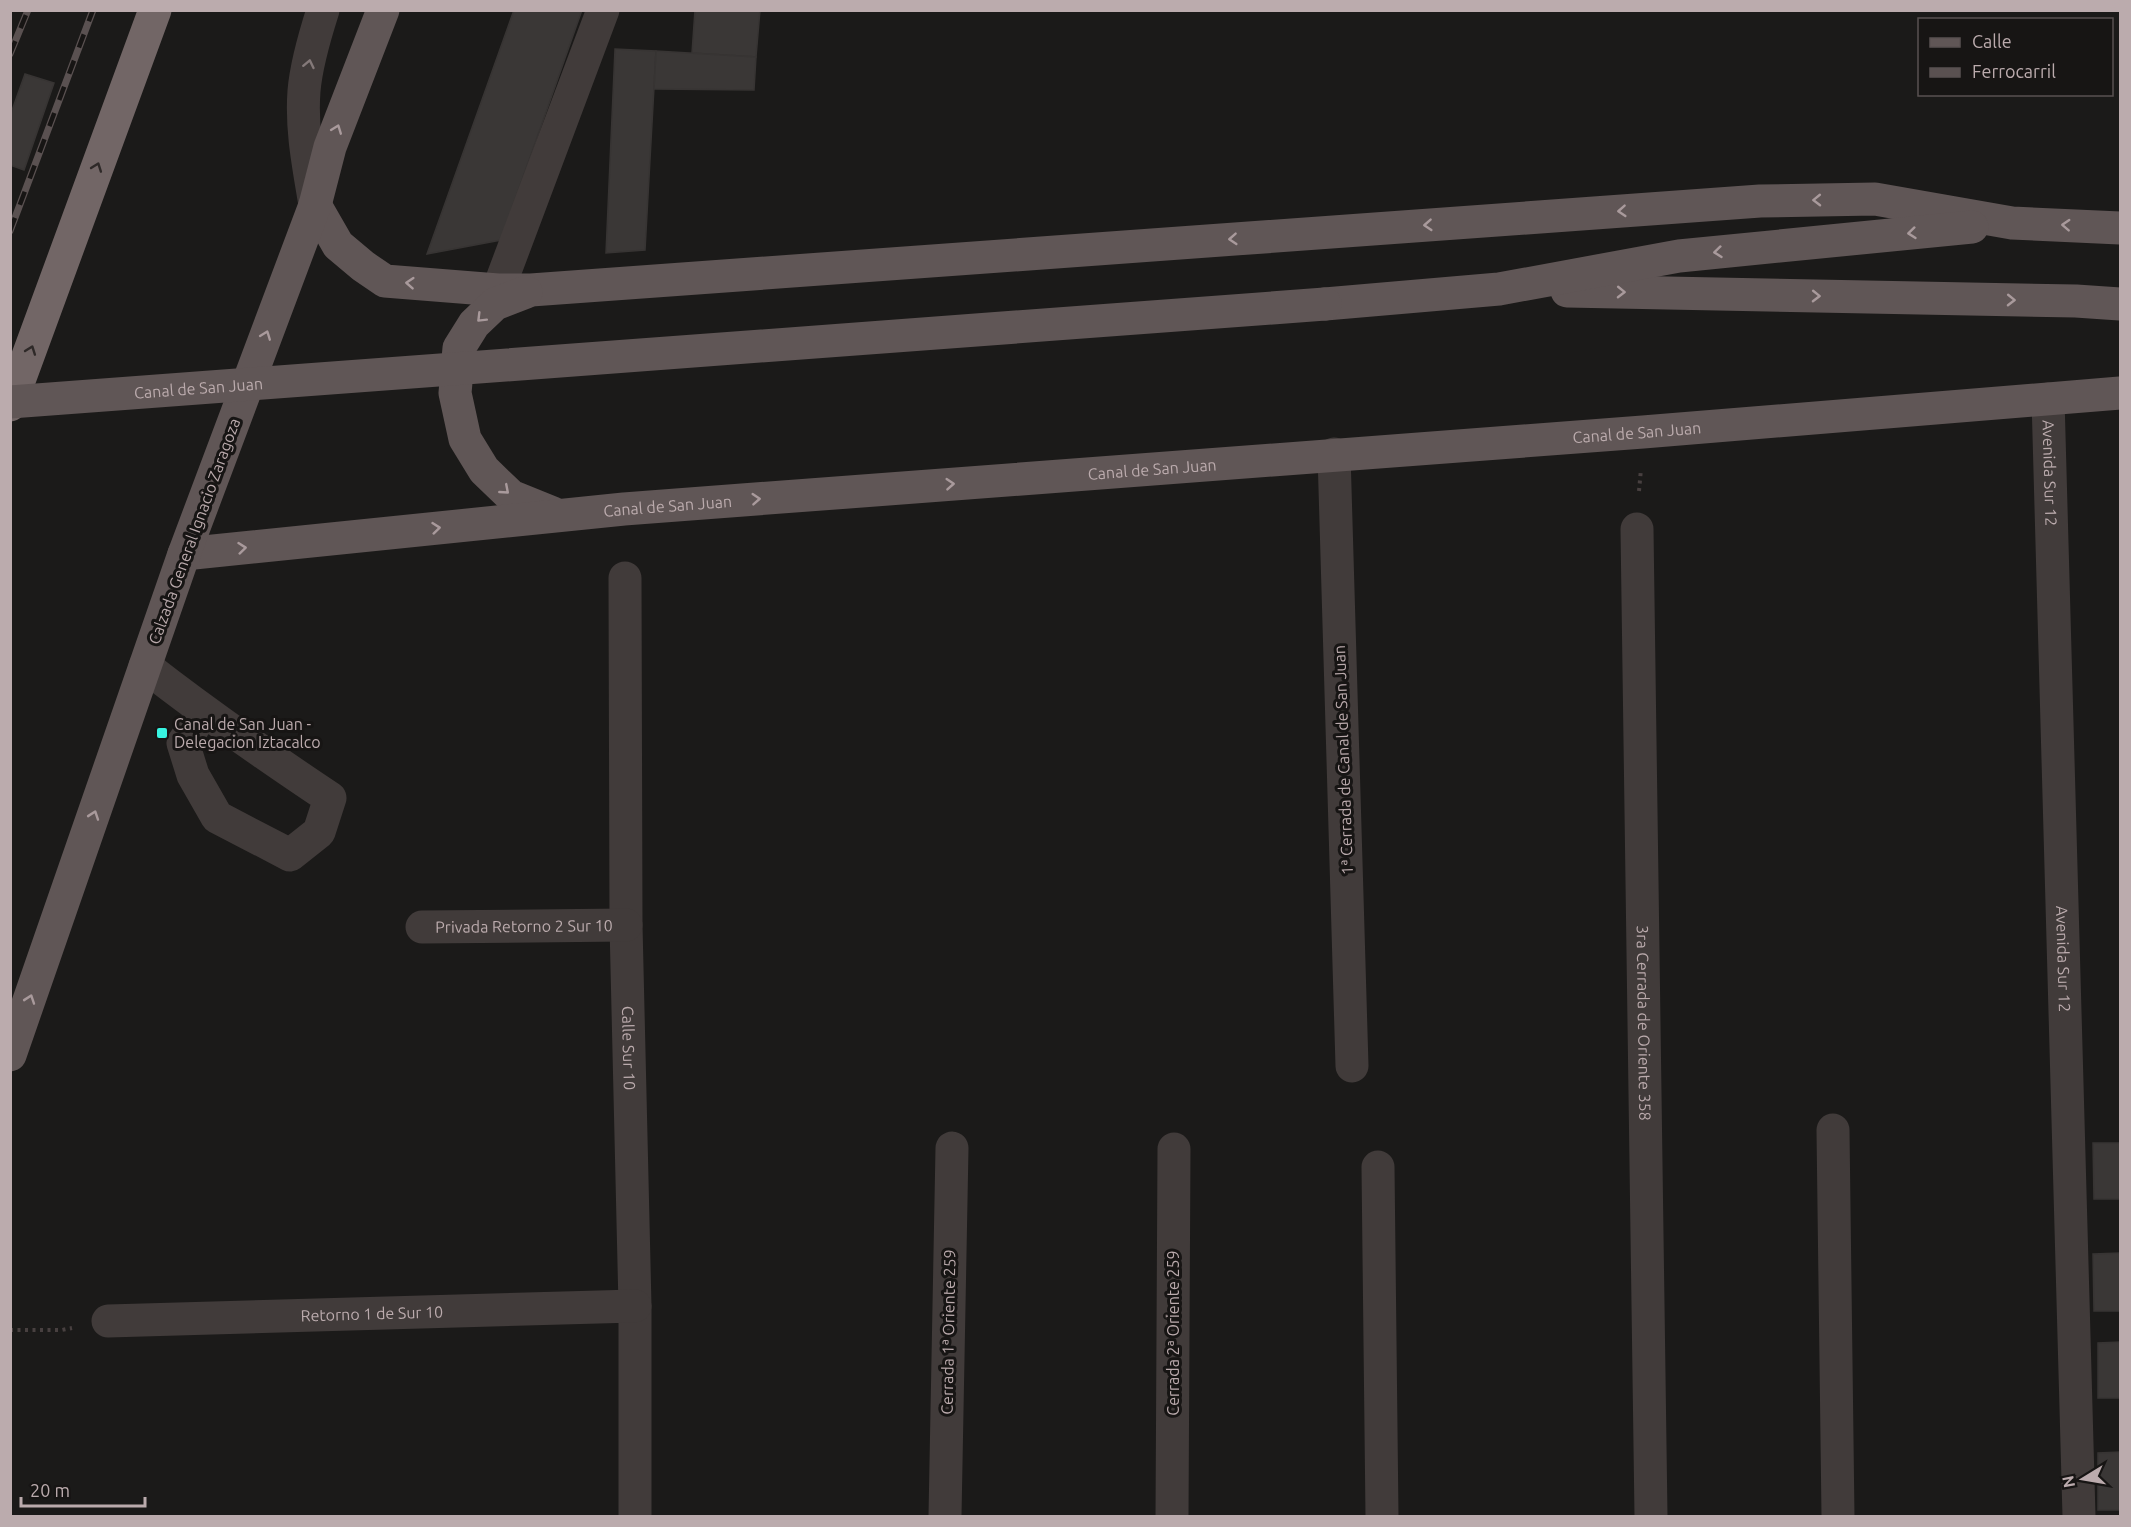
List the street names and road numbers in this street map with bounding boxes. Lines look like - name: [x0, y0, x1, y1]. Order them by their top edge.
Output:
- street label: Canal de San Juan: [133, 374, 263, 402]
- street label: Calzada General Ignacio Zaragoza: [145, 416, 243, 646]
- street label: Canal de San Juan: [1572, 418, 1702, 446]
- street label: Avenida Sur 12: [2040, 420, 2061, 526]
- street label: Canal de San Juan: [1087, 455, 1217, 483]
- street label: Canal de San Juan: [602, 492, 733, 520]
- street label: 1ª Cerrada de Canal de San Juan: [1330, 645, 1356, 875]
- street label: Avenida Sur 12: [2053, 905, 2074, 1012]
- street label: Privada Retorno 2 Sur 10: [435, 916, 613, 936]
- street label: 3ra Cerrada de Oriente 358: [1634, 925, 1654, 1121]
- street label: Calle Sur 10: [619, 1006, 639, 1090]
- street label: Cerrada 1ª Oriente 259: [938, 1249, 958, 1415]
- street label: Cerrada 2ª Oriente 259: [1164, 1250, 1182, 1416]
- street label: Retorno 1 de Sur 10: [300, 1302, 443, 1325]

